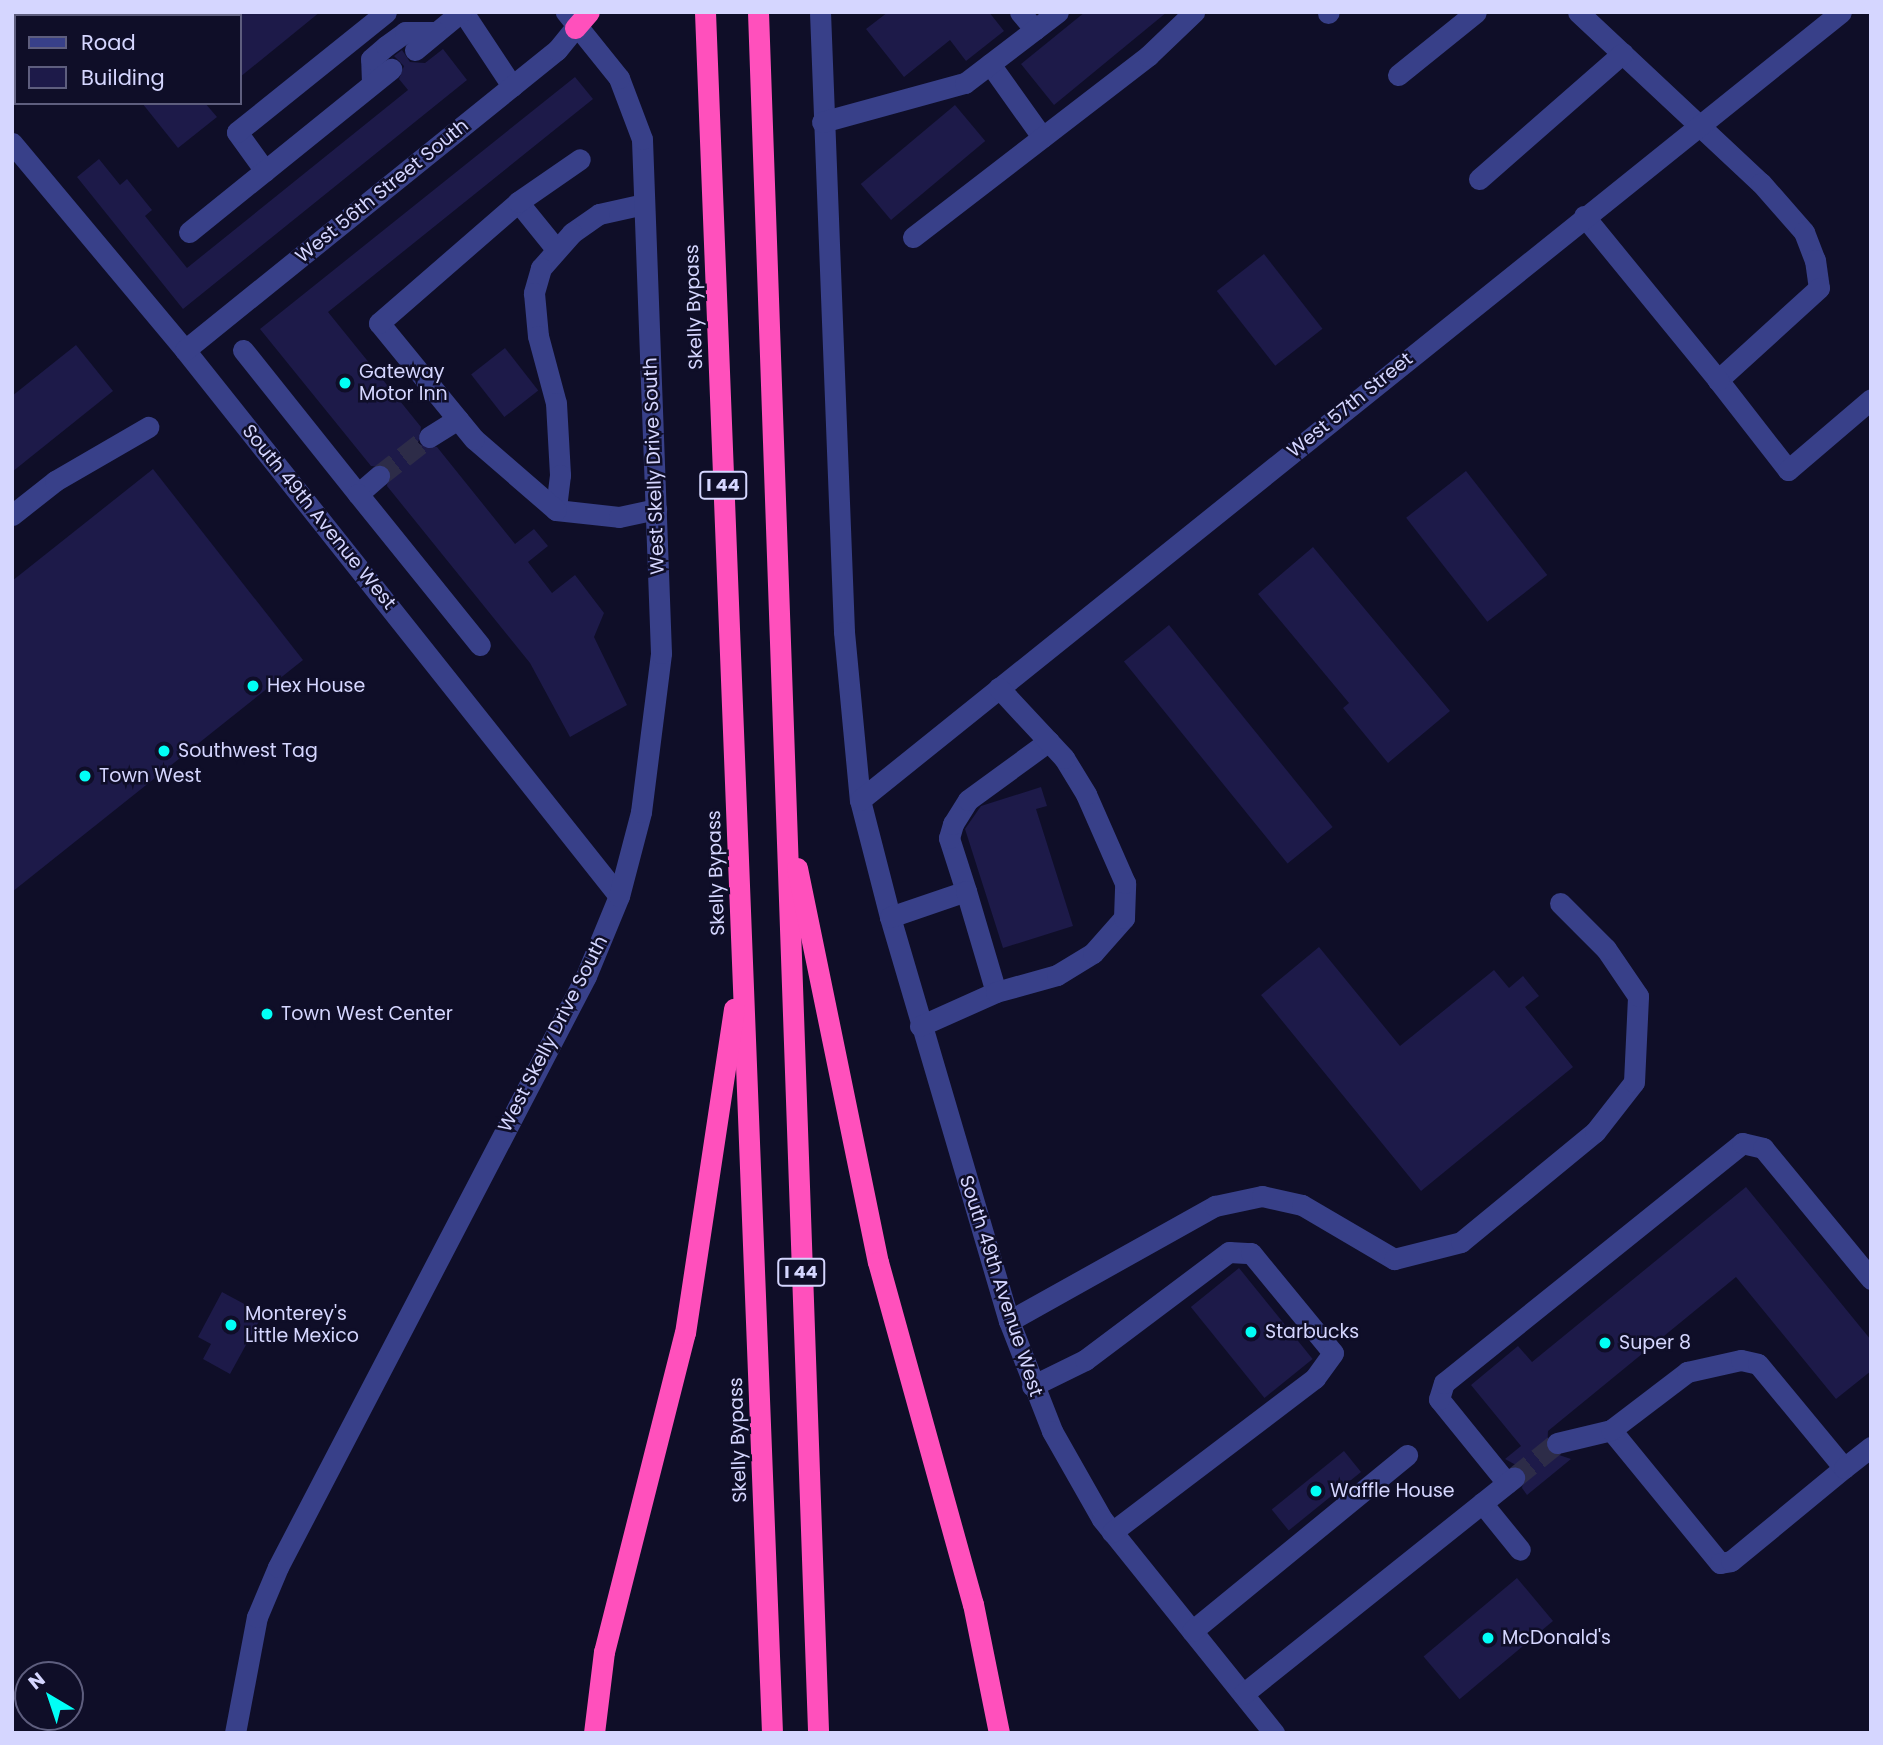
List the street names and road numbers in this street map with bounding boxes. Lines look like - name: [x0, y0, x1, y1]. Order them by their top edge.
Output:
- street label: West 56th Street South: [291, 114, 473, 268]
- street label: Skelly Bypass: [680, 244, 708, 370]
- street label: West 57th Street: [1283, 348, 1417, 462]
- street label: West Skelly Drive South: [639, 357, 669, 575]
- street label: South 49th Avenue West: [237, 420, 401, 614]
- road number: I 44: [698, 471, 748, 500]
- street label: Skelly Bypass: [702, 810, 730, 936]
- street label: West Skelly Drive South: [494, 932, 612, 1136]
- street label: South 49th Avenue West: [954, 1173, 1048, 1399]
- road number: I 44: [776, 1258, 826, 1287]
- street label: Skelly Bypass: [724, 1377, 752, 1503]

